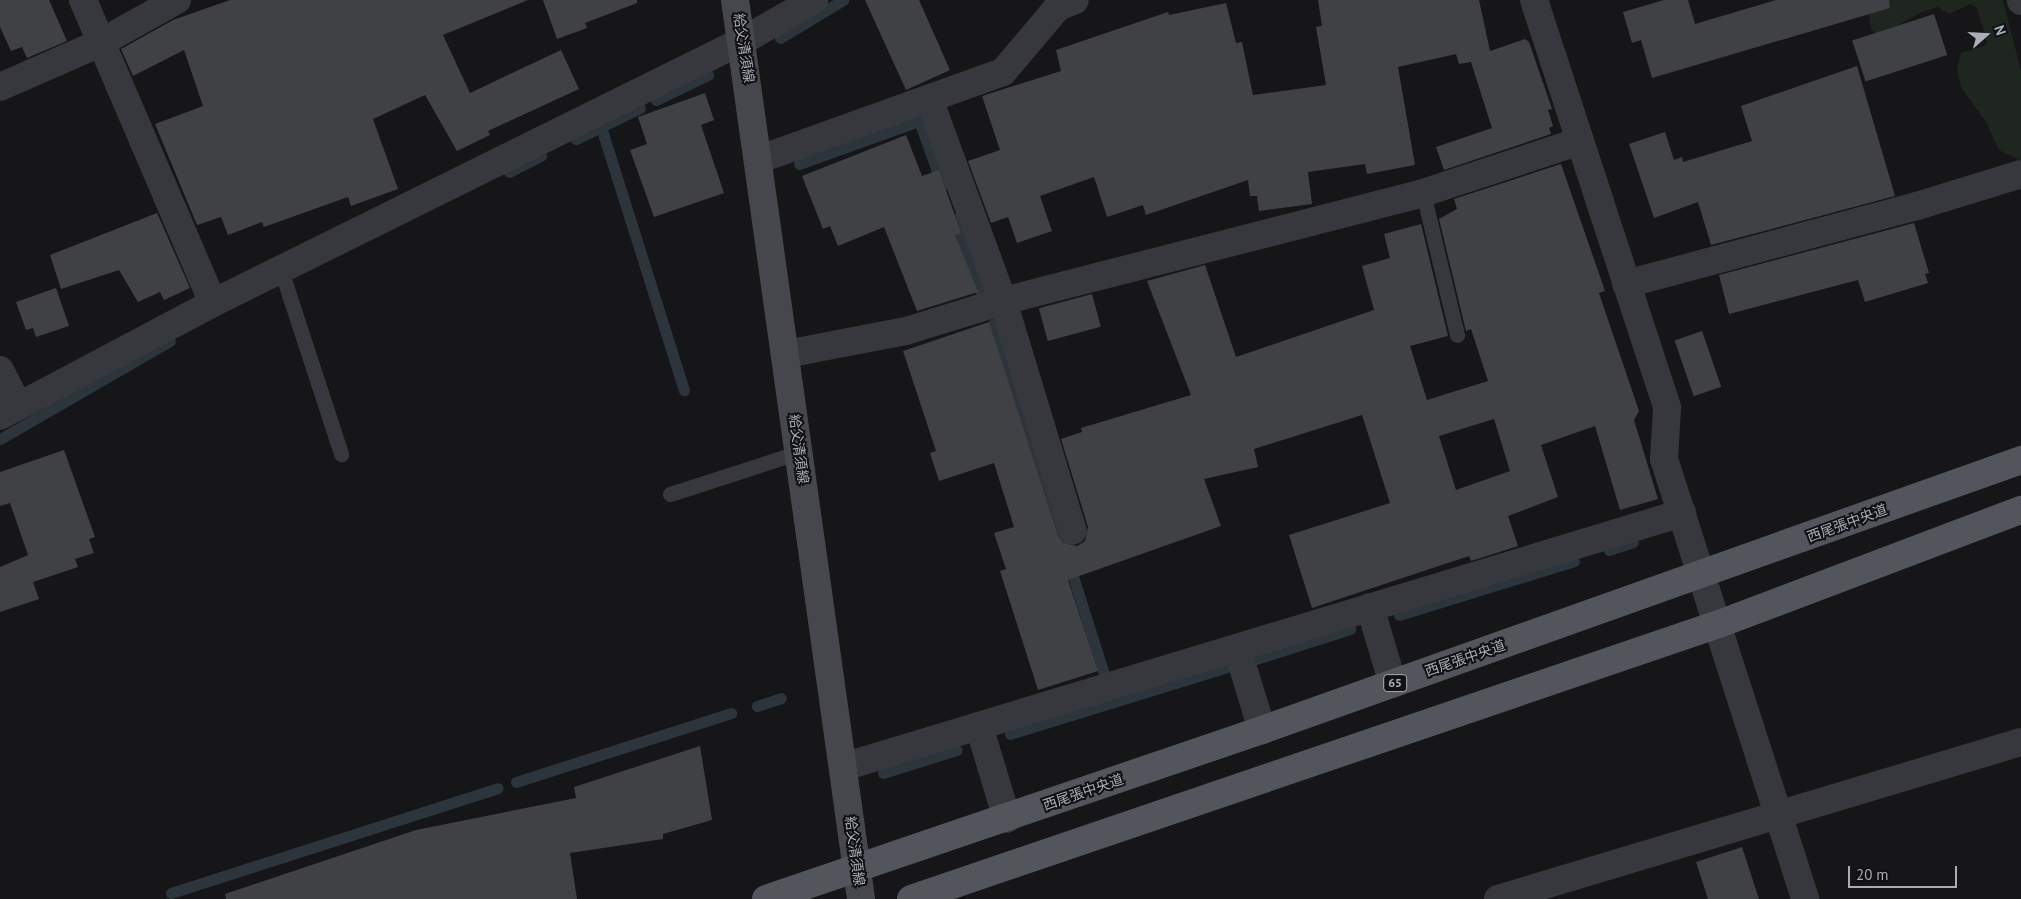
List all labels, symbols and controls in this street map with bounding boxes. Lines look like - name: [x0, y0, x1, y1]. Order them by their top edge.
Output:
- north arrow: [1961, 10, 2011, 60]
- street label: 給父清須線: [730, 12, 758, 84]
- text: N: [1990, 23, 2010, 37]
- street label: 給父清須線: [786, 413, 812, 485]
- street label: 西尾張中央道: [1805, 501, 1889, 545]
- street label: 西尾張中央道: [1423, 636, 1507, 680]
- road number: 65: [1382, 674, 1408, 692]
- street label: 西尾張中央道: [1041, 770, 1125, 814]
- street label: 給父清須線: [842, 815, 868, 887]
- scale bar: [1851, 856, 1960, 888]
- text: 20 m: [1856, 865, 1889, 884]

